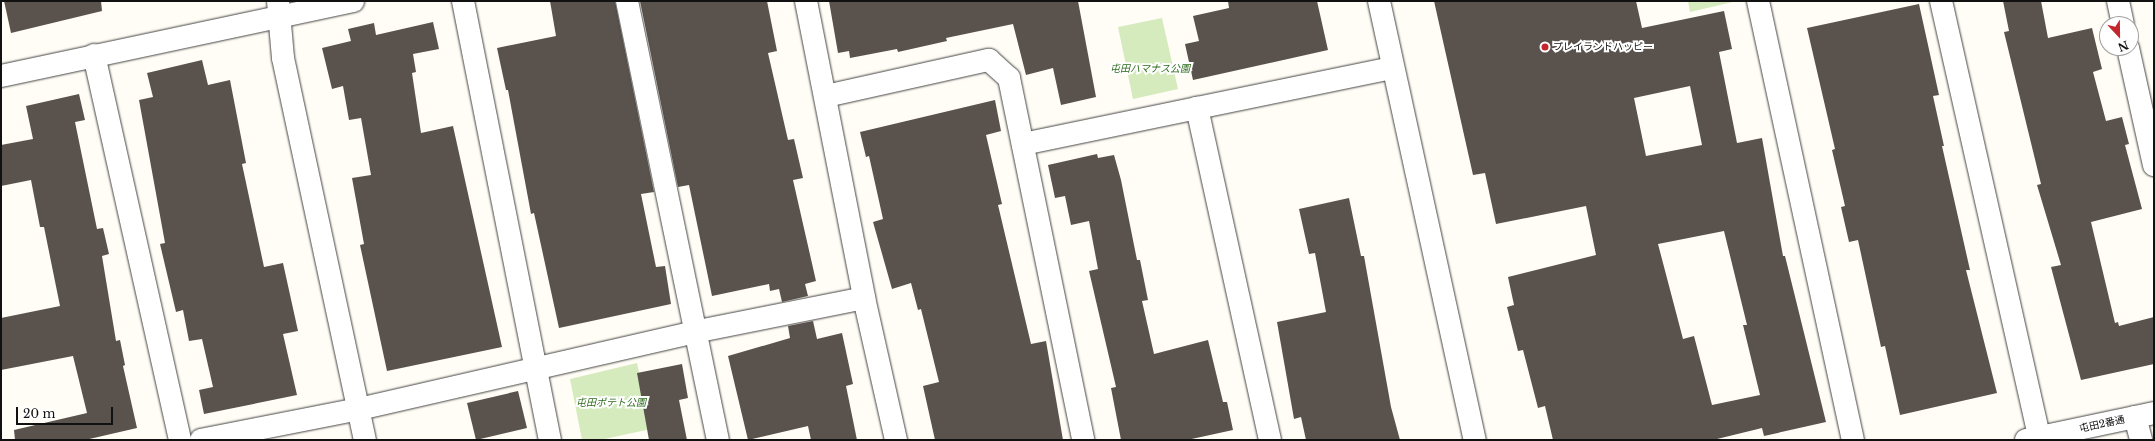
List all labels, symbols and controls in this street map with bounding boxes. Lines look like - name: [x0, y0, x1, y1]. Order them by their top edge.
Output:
- north arrow: [2099, 16, 2139, 56]
- text: N: [2116, 38, 2131, 55]
- place label: プレイランドハッピー: [1553, 41, 1653, 53]
- marker: プレイランドハッピー: [1540, 42, 1550, 52]
- park label: 屯田ハマナス公園: [1110, 63, 1190, 75]
- park label: 屯田ポテト公園: [576, 397, 646, 409]
- scale bar: [18, 399, 115, 425]
- text: 20 m: [23, 406, 55, 421]
- street label: 屯田2番通: [2078, 413, 2126, 435]

